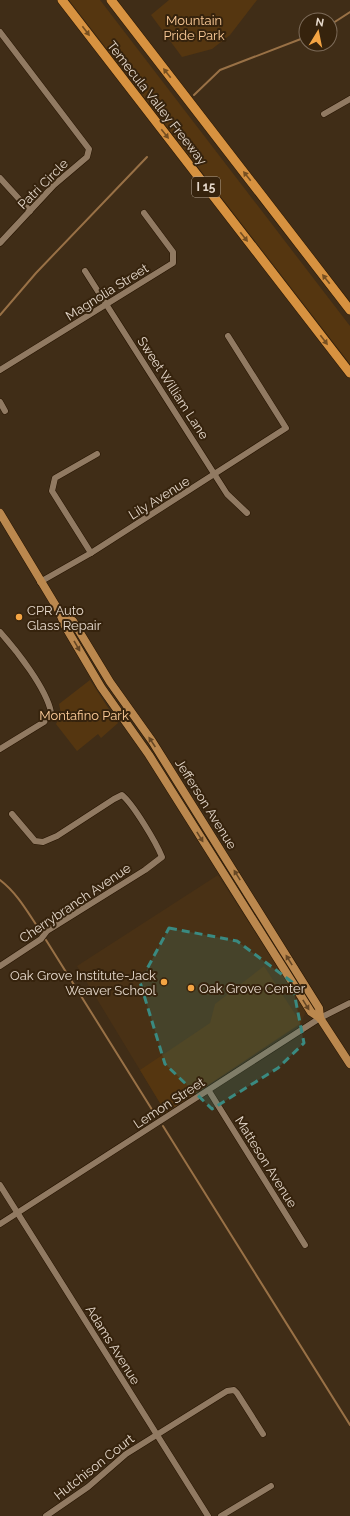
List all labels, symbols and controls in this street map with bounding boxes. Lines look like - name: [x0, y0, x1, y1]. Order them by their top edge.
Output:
- north arrow: [298, 12, 338, 52]
- park label: Mountain Pride Park: [163, 13, 225, 43]
- text: N: [314, 16, 325, 30]
- one-way arrow: [81, 26, 89, 36]
- street label: Temecula Valley Freeway: [104, 38, 210, 168]
- one-way arrow: [163, 68, 171, 79]
- one-way arrow: [160, 129, 169, 140]
- street label: Patri Circle: [15, 156, 71, 212]
- one-way arrow: [242, 171, 251, 182]
- road number: I 15: [192, 177, 220, 197]
- one-way arrow: [240, 231, 249, 242]
- street label: Magnolia Street: [63, 260, 152, 323]
- one-way arrow: [322, 273, 330, 284]
- street label: Sweet William Lane: [134, 334, 212, 442]
- one-way arrow: [320, 334, 328, 345]
- street label: Lily Avenue: [126, 473, 193, 523]
- place label: CPR Auto Glass Repair: [27, 603, 102, 633]
- marker: CPR Auto Glass Repair: [14, 612, 24, 622]
- one-way arrow: [73, 640, 80, 651]
- park label: Montafino Park: [39, 708, 129, 723]
- one-way arrow: [148, 737, 156, 747]
- street label: Jefferson Avenue: [172, 756, 240, 852]
- one-way arrow: [196, 832, 204, 842]
- street label: Cherrybranch Avenue: [17, 860, 134, 946]
- one-way arrow: [233, 869, 240, 881]
- one-way arrow: [286, 954, 293, 966]
- place label: Oak Grove Institute-Jack Weaver School: [10, 968, 156, 998]
- marker: Oak Grove Institute-Jack Weaver School: [159, 977, 169, 987]
- place label: Oak Grove Center: [199, 981, 306, 996]
- marker: Oak Grove Center: [186, 983, 196, 993]
- one-way arrow: [303, 999, 310, 1011]
- street label: Lemon Street: [131, 1074, 208, 1132]
- street label: Matteson Avenue: [232, 1114, 300, 1211]
- street label: Adams Avenue: [83, 1303, 144, 1388]
- street label: Hutchison Court: [51, 1431, 137, 1503]

